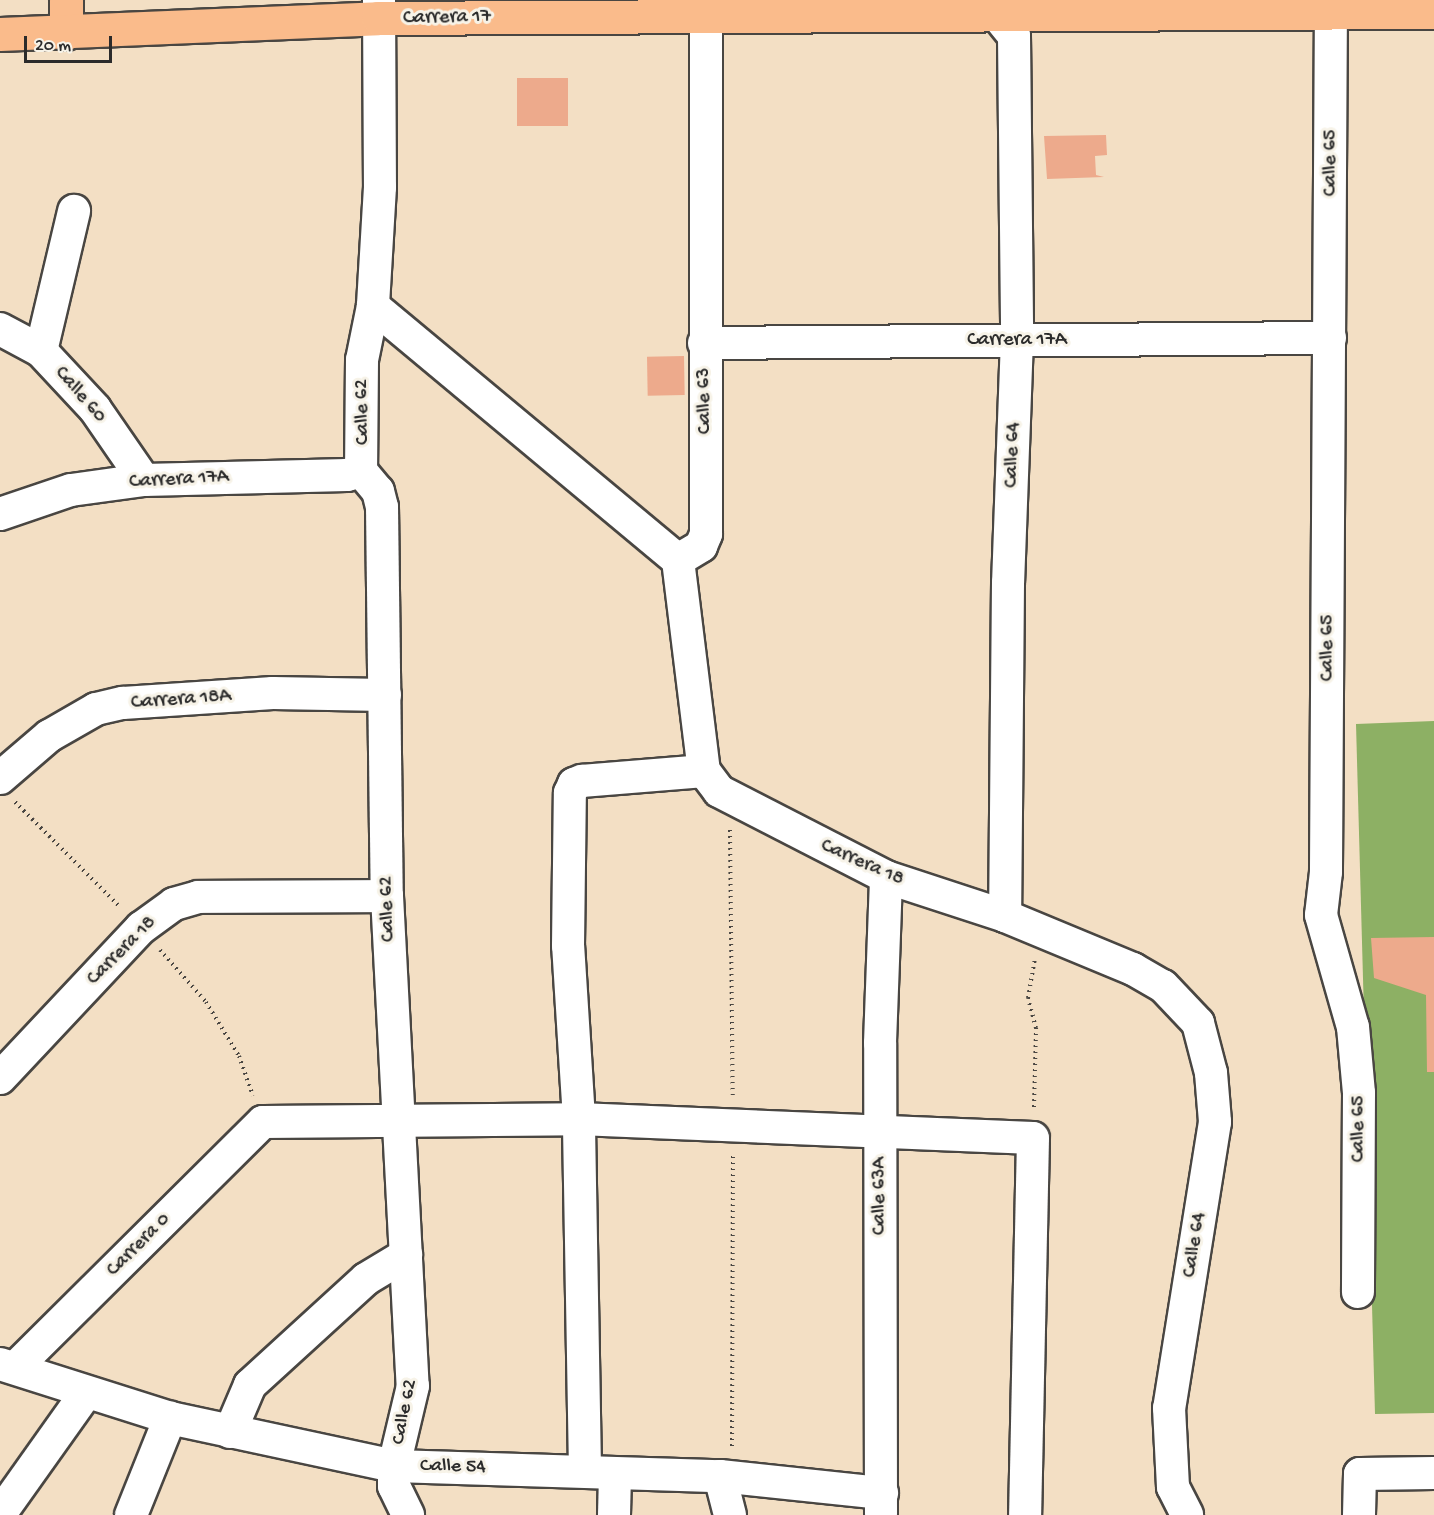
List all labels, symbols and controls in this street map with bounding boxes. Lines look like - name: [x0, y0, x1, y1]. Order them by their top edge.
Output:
- street label: Carrera 17: [403, 5, 491, 31]
- scale bar: [27, 24, 116, 62]
- text: 20 m: [35, 36, 71, 57]
- street label: Calle 65: [1319, 130, 1343, 196]
- street label: Carrera 17A: [967, 328, 1067, 352]
- street label: Calle 60: [49, 362, 111, 428]
- street label: Calle 63: [692, 368, 718, 434]
- street label: Calle 62: [350, 379, 376, 445]
- street label: Calle 64: [1000, 422, 1026, 488]
- street label: Carrera 17A: [129, 465, 229, 495]
- street label: Calle 65: [1316, 615, 1340, 681]
- street label: Carrera 18A: [130, 685, 232, 715]
- street label: Carrera 18: [817, 834, 907, 892]
- street label: Calle 62: [375, 876, 401, 942]
- street label: Carrera 18: [82, 911, 162, 991]
- street label: Calle 65: [1347, 1096, 1371, 1162]
- street label: Calle 63A: [868, 1157, 892, 1235]
- street label: Carrera 0: [102, 1208, 176, 1282]
- street label: Calle 64: [1178, 1211, 1212, 1279]
- street label: Calle 62: [387, 1377, 423, 1447]
- street label: Calle 54: [420, 1454, 486, 1480]

